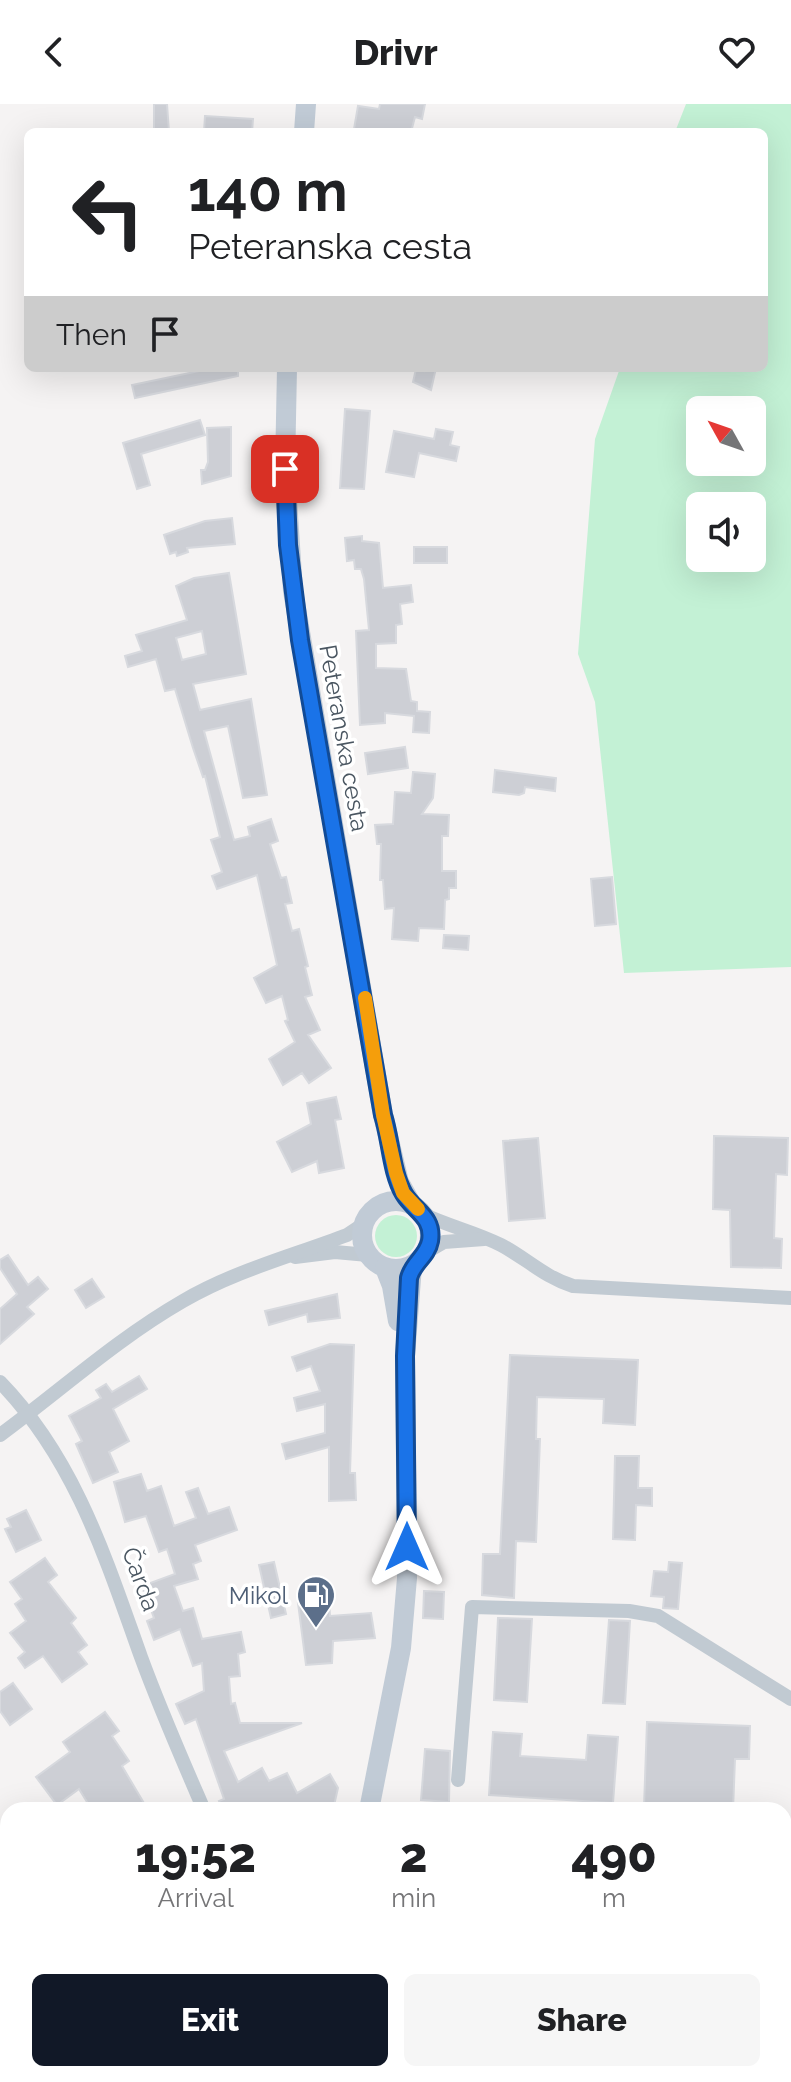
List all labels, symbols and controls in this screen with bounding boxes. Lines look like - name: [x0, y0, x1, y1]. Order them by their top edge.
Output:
- icon: back: [32, 30, 76, 74]
- icon: heart: [715, 30, 759, 74]
- text: Drivr: [353, 31, 438, 73]
- text: 140 m: [188, 158, 348, 224]
- icon: left: [56, 160, 160, 264]
- text: Peteranska cesta: [188, 225, 472, 267]
- icon: arrive: [143, 312, 187, 356]
- text: Then: [56, 317, 127, 352]
- north arrow: [686, 396, 766, 476]
- map controls: [686, 396, 766, 572]
- pin: [251, 435, 319, 503]
- icon: arrive: [263, 447, 307, 491]
- button: sound: [686, 492, 766, 572]
- street label: Peteranska cesta: [313, 642, 375, 834]
- position arrow: [365, 1505, 449, 1589]
- street label: Čarda: [116, 1543, 166, 1615]
- fuel station icon: Mikol: [295, 1574, 337, 1629]
- place label: Mikol: [229, 1581, 288, 1610]
- text: 19:52: [135, 1827, 256, 1883]
- text: 2: [400, 1827, 428, 1883]
- text: 490: [571, 1827, 657, 1883]
- text: Arrival: [158, 1883, 234, 1913]
- text: min: [391, 1883, 436, 1913]
- text: m: [602, 1883, 626, 1913]
- button: Exit: [32, 1974, 388, 2066]
- button: Share: [404, 1974, 760, 2066]

